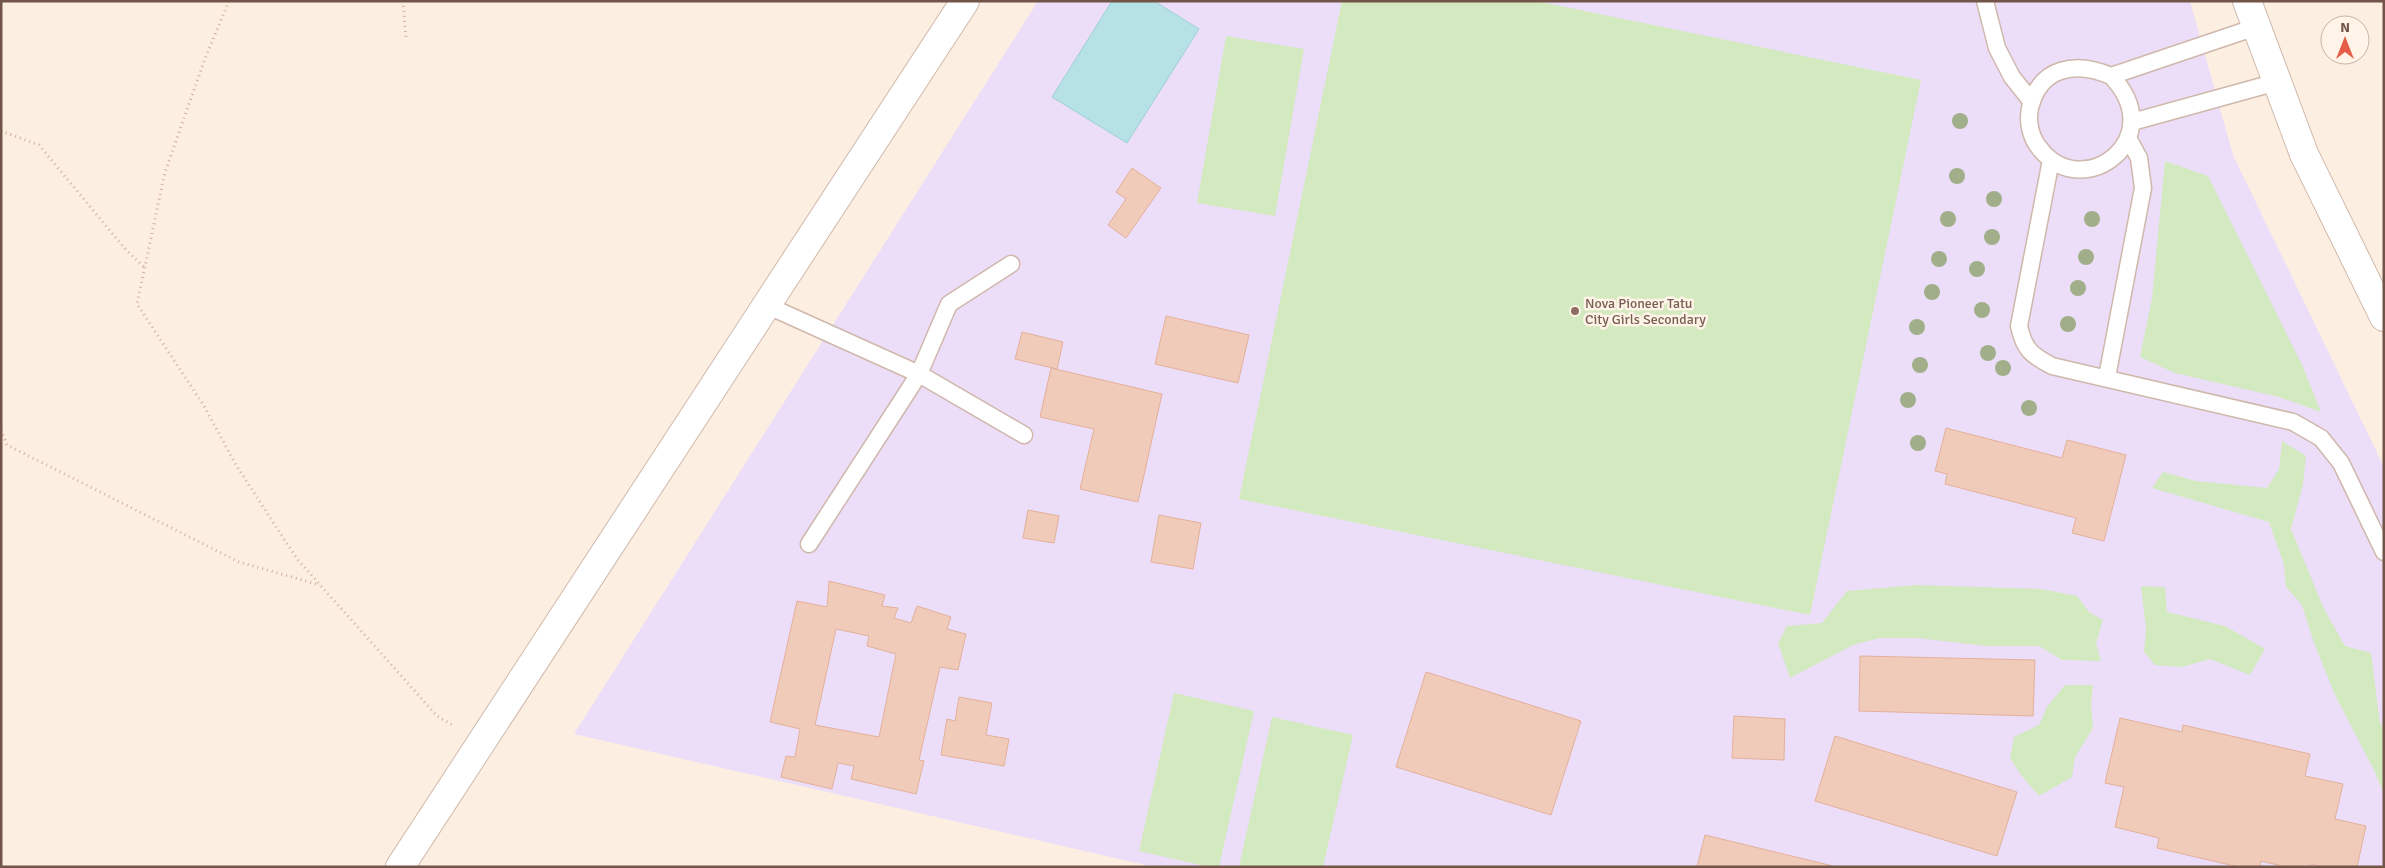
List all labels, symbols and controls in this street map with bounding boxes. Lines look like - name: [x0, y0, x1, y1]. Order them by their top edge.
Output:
- north arrow: [2320, 15, 2370, 65]
- text: N: [2340, 19, 2350, 36]
- place label: Nova Pioneer Tatu City Girls Secondary: [1585, 295, 1706, 328]
- marker: Nova Pioneer Tatu City Girls Secondary: [1569, 305, 1581, 317]

